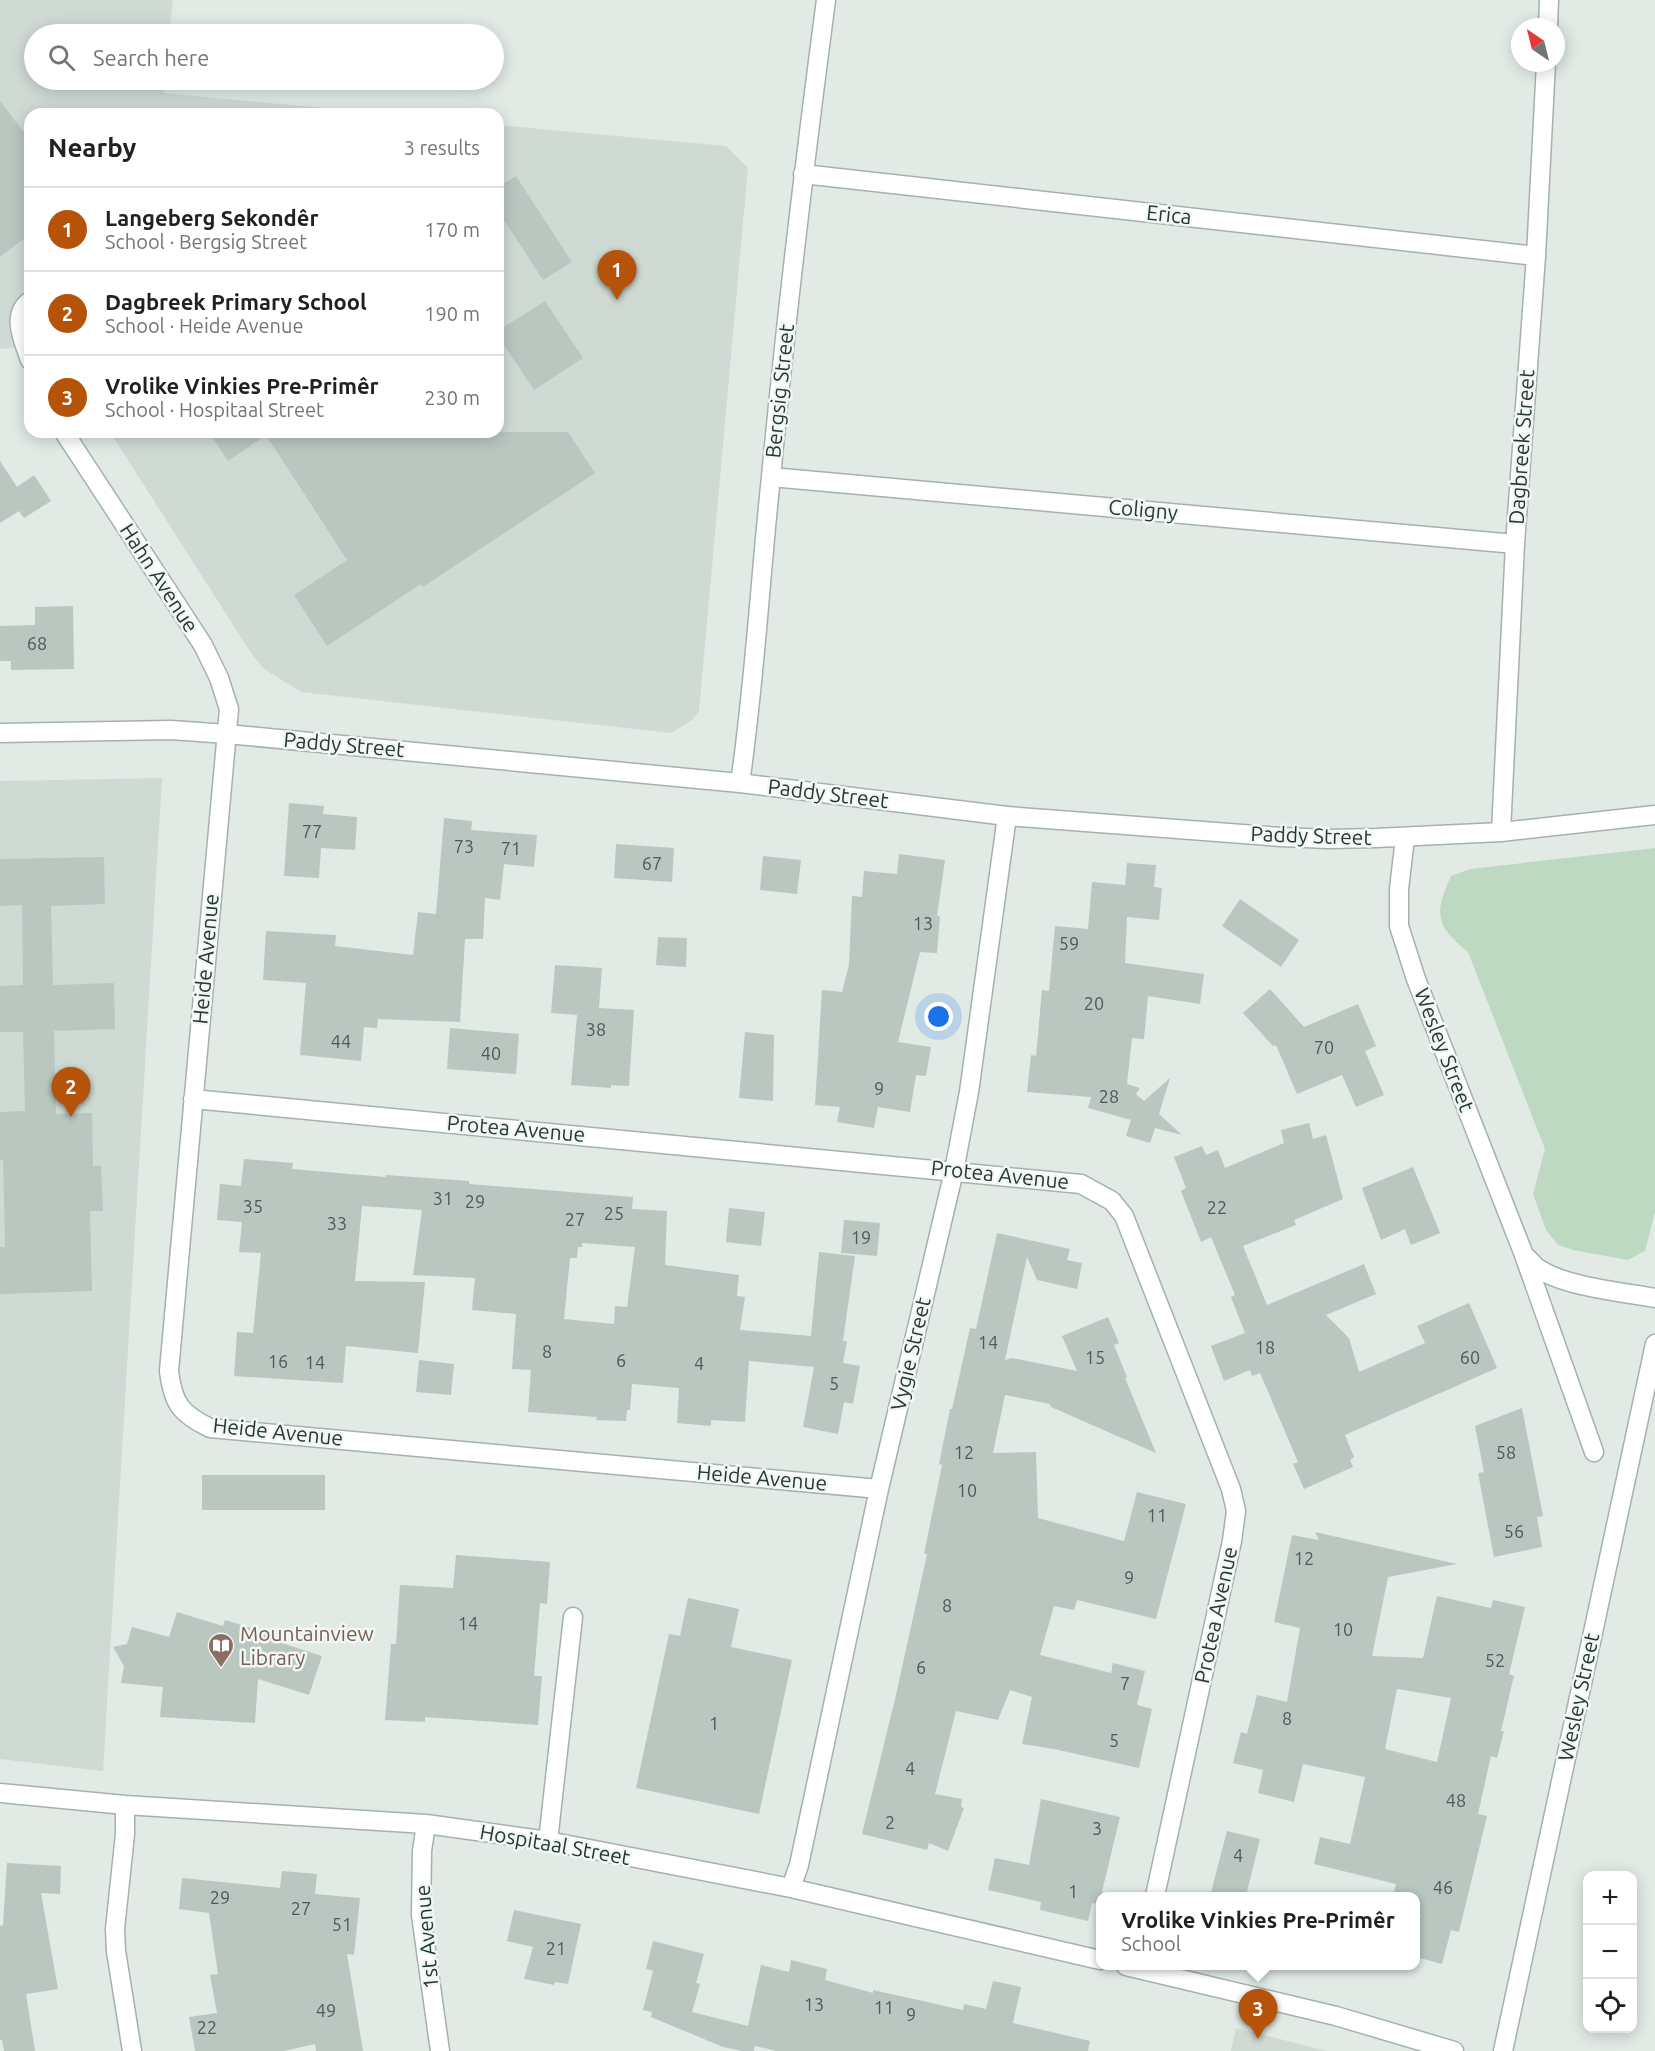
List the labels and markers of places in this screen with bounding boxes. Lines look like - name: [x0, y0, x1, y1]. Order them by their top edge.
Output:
- pin: 1: [598, 250, 636, 300]
- pin: 2: [52, 1068, 90, 1117]
- place label: Mountainview Library: [240, 1621, 374, 1669]
- library icon: Mountainview Library: [206, 1631, 236, 1669]
- pin: 3: [1238, 1990, 1278, 2039]

